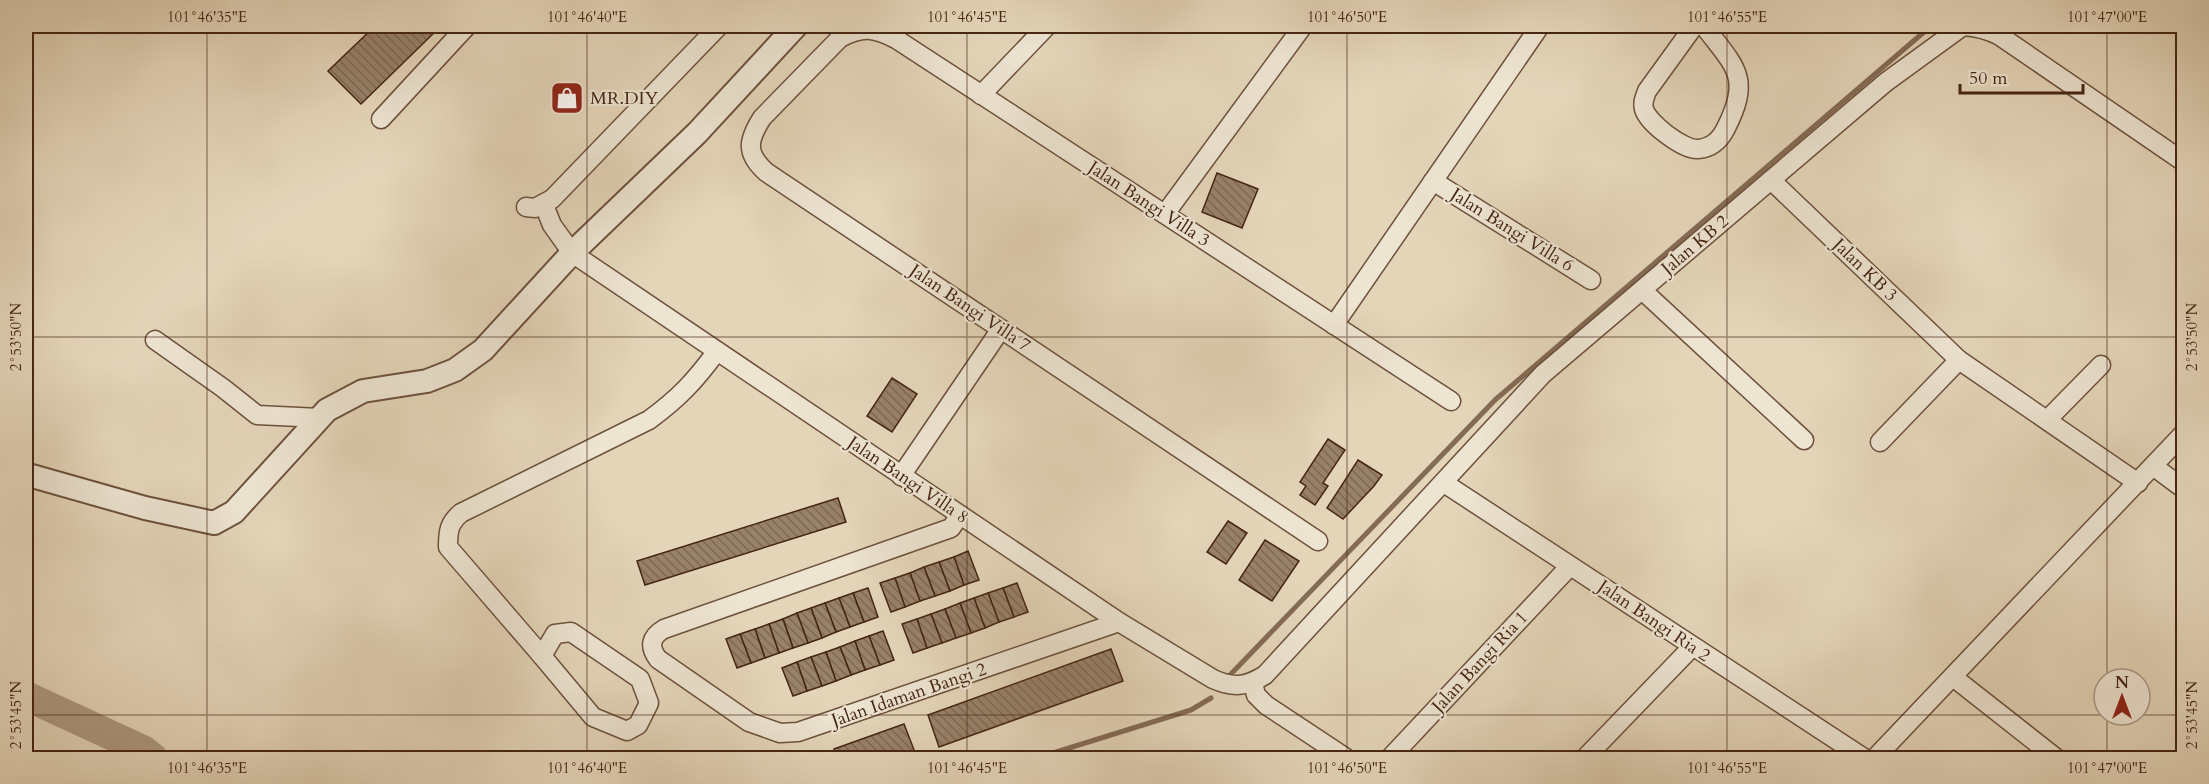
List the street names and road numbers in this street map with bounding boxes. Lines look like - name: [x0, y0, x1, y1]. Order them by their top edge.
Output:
- street label: Jalan Bangi Villa 3: [1081, 154, 1215, 253]
- street label: Jalan Bangi Villa 6: [1443, 181, 1578, 278]
- street label: Jalan KB 2: [1654, 209, 1734, 283]
- street label: Jalan KB 3: [1825, 231, 1903, 307]
- street label: Jalan Bangi Villa 7: [902, 257, 1035, 358]
- street label: Jalan Bangi Villa 8: [840, 429, 973, 530]
- street label: Jalan Bangi Ria 2: [1590, 572, 1715, 668]
- street label: Jalan Bangi Ria 1: [1424, 606, 1534, 721]
- street label: Jalan Idaman Bangi 2: [825, 657, 990, 734]

